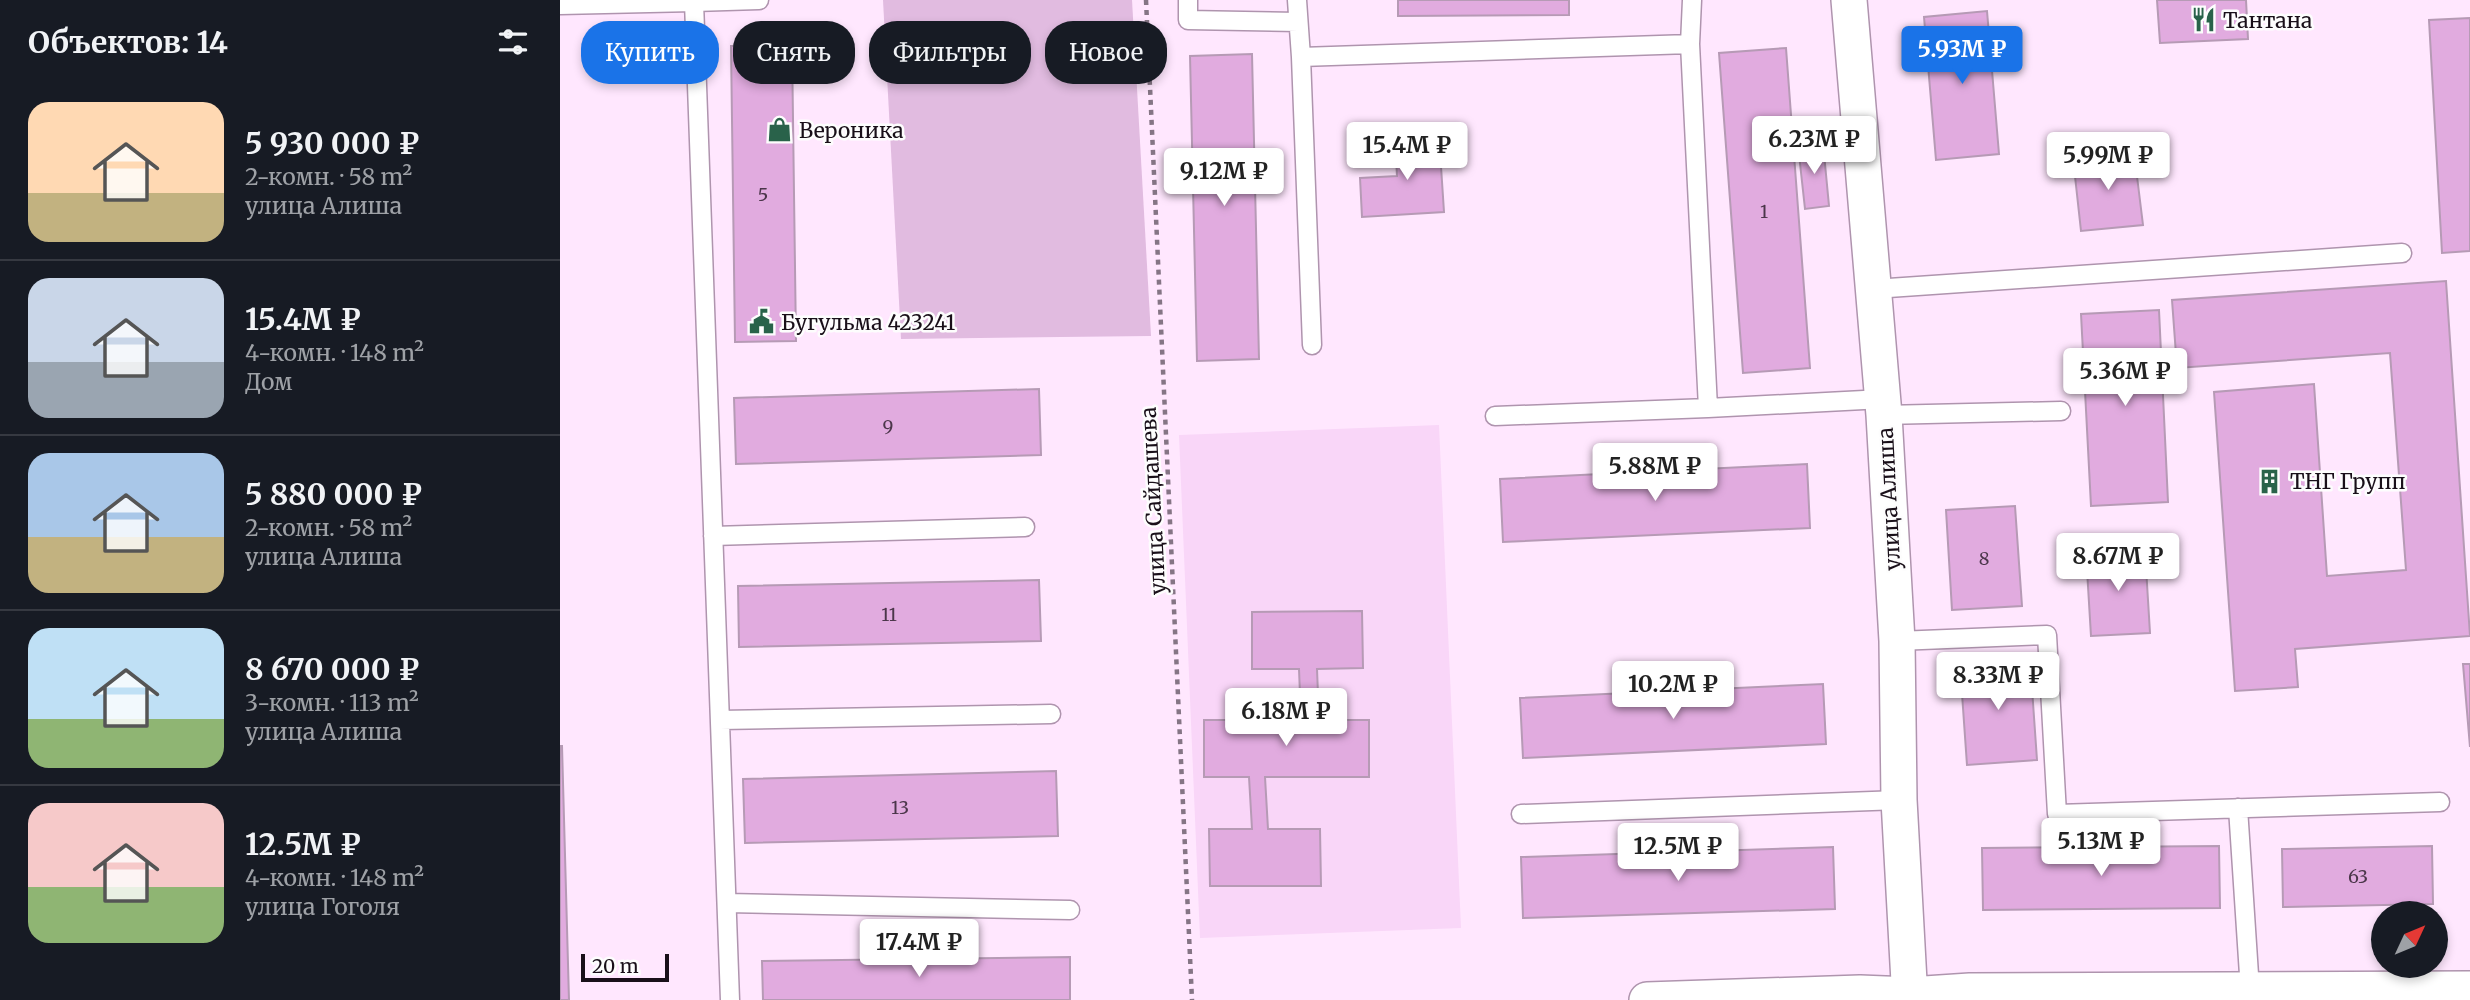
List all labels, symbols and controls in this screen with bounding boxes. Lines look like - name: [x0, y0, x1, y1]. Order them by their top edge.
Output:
- restaurant icon: Тантана: [2189, 6, 2217, 34]
- place label: Тантана: [2223, 7, 2312, 34]
- chip: Купить: [581, 21, 719, 84]
- chip: Снять: [733, 21, 855, 84]
- chip: Фильтры: [869, 21, 1031, 84]
- chip: Новое: [1045, 21, 1167, 84]
- text: Объектов: 14: [28, 23, 228, 61]
- icon: filters: [494, 23, 532, 61]
- pin: 5.93M ₽: [1897, 27, 2027, 86]
- text: 5.93M ₽: [1917, 34, 2007, 63]
- shop icon: Вероника: [765, 116, 793, 144]
- pin: 6.23M ₽: [1749, 116, 1879, 176]
- place label: Вероника: [799, 117, 904, 144]
- pin: 15.4M ₽: [1342, 122, 1472, 182]
- text: 5 930 000 ₽: [245, 124, 419, 162]
- text: 6.23M ₽: [1768, 124, 1860, 153]
- icon: home: [84, 130, 168, 214]
- text: 15.4M ₽: [1363, 130, 1451, 159]
- pin: 5.99M ₽: [2043, 132, 2173, 192]
- text: 5.99M ₽: [2063, 140, 2153, 169]
- pin: 9.12M ₽: [1159, 148, 1289, 208]
- text: 9.12M ₽: [1180, 156, 1268, 185]
- text: 2-комн. · 58 m²: [245, 162, 412, 191]
- house number: 5: [758, 183, 768, 206]
- text: улица Алиша: [245, 191, 402, 220]
- house number: 1: [1760, 200, 1768, 223]
- text: 15.4M ₽: [245, 300, 361, 338]
- icon: home: [84, 306, 168, 390]
- public building icon: Бугульма 423241: [747, 308, 775, 336]
- place label: Бугульма 423241: [781, 309, 955, 336]
- text: 4-комн. · 148 m²: [245, 338, 424, 367]
- pin: 5.36M ₽: [2060, 348, 2190, 408]
- text: 5.36M ₽: [2079, 356, 2171, 385]
- text: Дом: [245, 367, 293, 396]
- street label: улица Сайдашева: [1135, 406, 1171, 596]
- house number: 9: [883, 415, 893, 438]
- street label: улица Алиша: [1872, 427, 1906, 571]
- pin: 5.88M ₽: [1590, 444, 1720, 503]
- text: 5.88M ₽: [1609, 451, 1701, 480]
- building icon: ТНГ Групп: [2256, 467, 2284, 495]
- place label: ТНГ Групп: [2290, 468, 2406, 495]
- text: 5 880 000 ₽: [245, 475, 422, 513]
- icon: home: [84, 481, 168, 565]
- text: 2-комн. · 58 m²: [245, 513, 412, 542]
- pin: 8.67M ₽: [2053, 534, 2183, 593]
- text: 8.67M ₽: [2072, 541, 2164, 570]
- text: улица Алиша: [245, 542, 402, 571]
- house number: 8: [1979, 547, 1989, 570]
- house number: 11: [881, 603, 897, 626]
- text: 8 670 000 ₽: [245, 650, 419, 688]
- pin: 8.33M ₽: [1933, 652, 2063, 712]
- icon: home: [84, 656, 168, 740]
- text: 8.33M ₽: [1952, 660, 2044, 689]
- pin: 10.2M ₽: [1608, 662, 1738, 721]
- text: 10.2M ₽: [1628, 669, 1718, 698]
- text: 3-комн. · 113 m²: [245, 688, 419, 717]
- pin: 6.18M ₽: [1221, 688, 1351, 748]
- text: 6.18M ₽: [1241, 696, 1331, 725]
- text: улица Алиша: [245, 717, 402, 746]
- house number: 13: [891, 796, 909, 819]
- pin: 5.13M ₽: [2036, 818, 2166, 878]
- pin: 12.5M ₽: [1613, 824, 1743, 883]
- text: 12.5M ₽: [245, 825, 361, 863]
- text: 5.13M ₽: [2057, 826, 2145, 855]
- icon: home: [84, 831, 168, 915]
- text: 12.5M ₽: [1634, 831, 1722, 860]
- text: 4-комн. · 148 m²: [245, 863, 424, 892]
- house number: 63: [2348, 865, 2368, 888]
- text: улица Гоголя: [245, 892, 400, 921]
- north arrow: [2371, 901, 2448, 978]
- map controls: [2371, 901, 2448, 978]
- pin: 17.4M ₽: [854, 920, 984, 979]
- text: 17.4M ₽: [876, 927, 962, 956]
- scale bar: [581, 951, 668, 983]
- text: 20 m: [592, 954, 639, 978]

